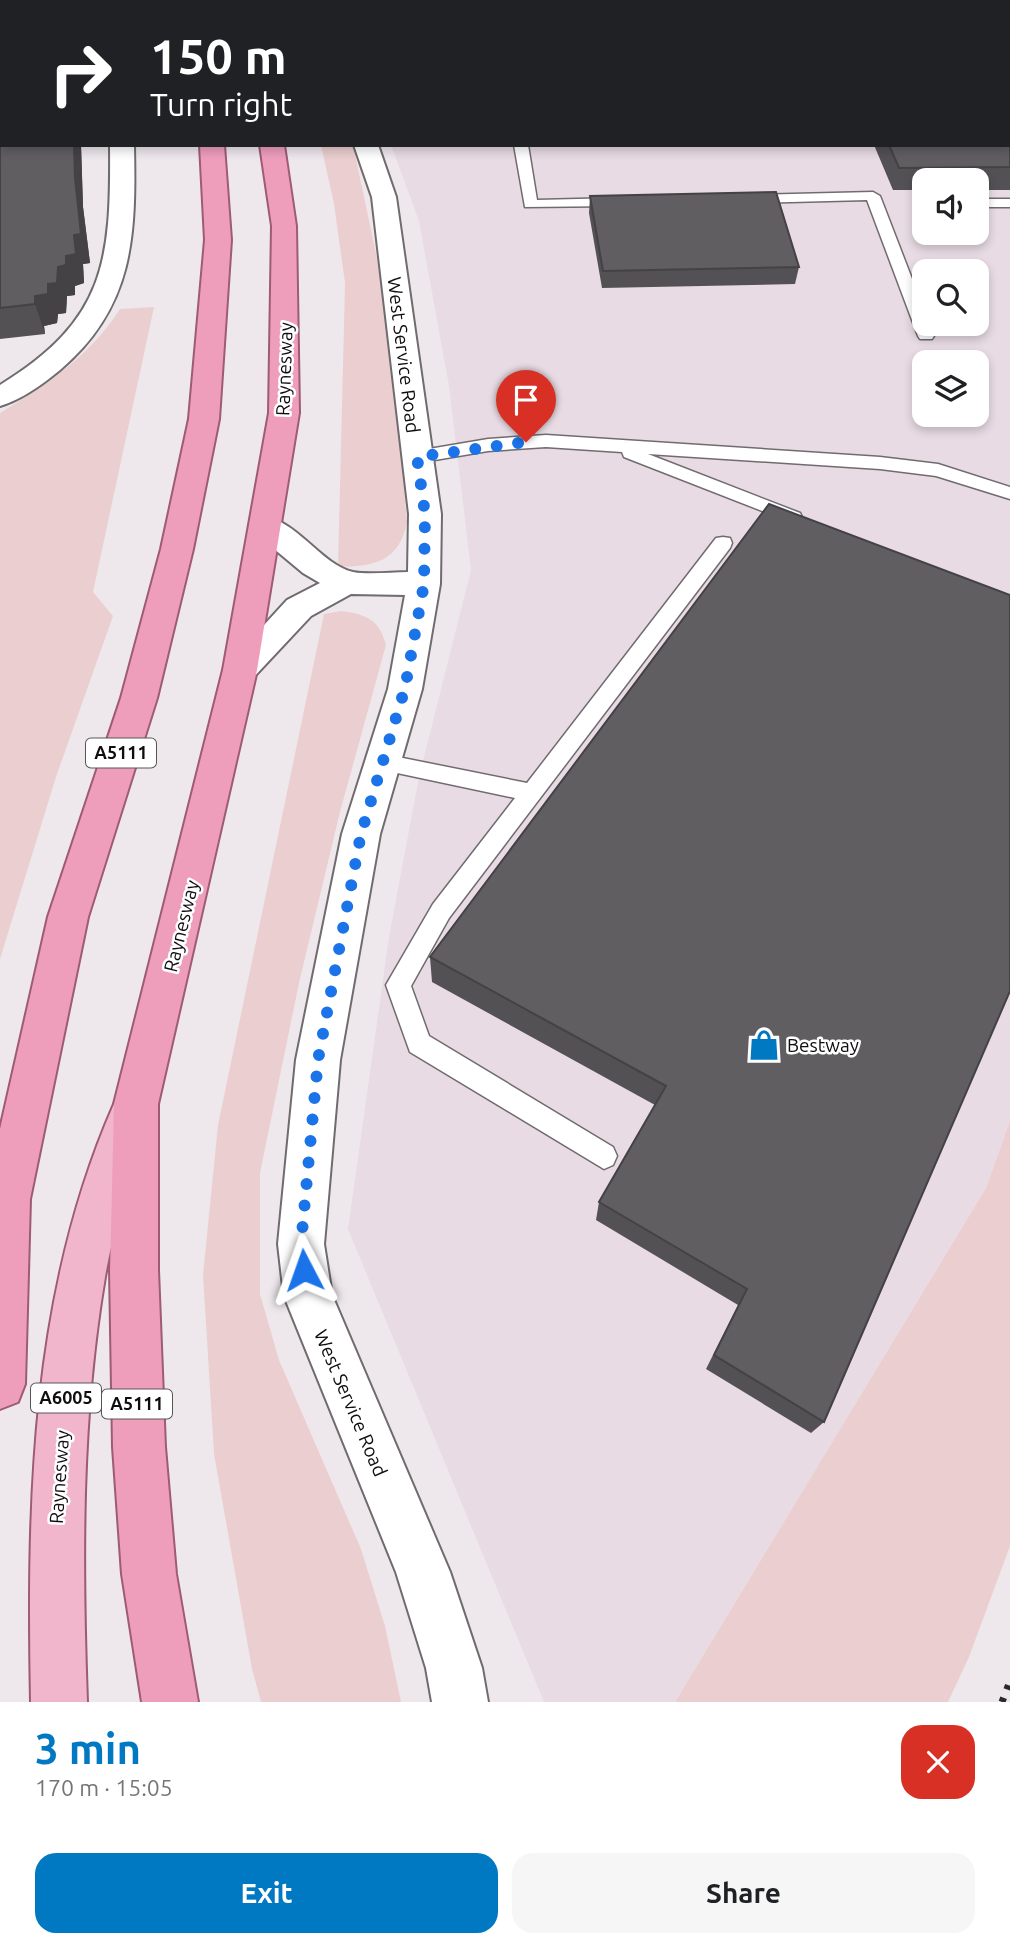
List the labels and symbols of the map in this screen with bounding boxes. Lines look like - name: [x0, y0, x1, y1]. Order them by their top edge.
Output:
- street label: West Service Road: [384, 276, 424, 434]
- street label: Raynesway: [271, 322, 297, 416]
- pin: [496, 370, 556, 442]
- road number: A5111: [86, 738, 156, 768]
- street label: Raynesway: [159, 878, 203, 974]
- shop icon: Bestway: [747, 1028, 781, 1062]
- place label: Bestway: [787, 1034, 859, 1056]
- position arrow: [267, 1233, 341, 1307]
- street label: West Service Road: [310, 1326, 392, 1480]
- road number: A6005: [31, 1384, 101, 1413]
- road number: A5111: [102, 1390, 172, 1419]
- street label: Raynesway: [45, 1429, 73, 1525]

